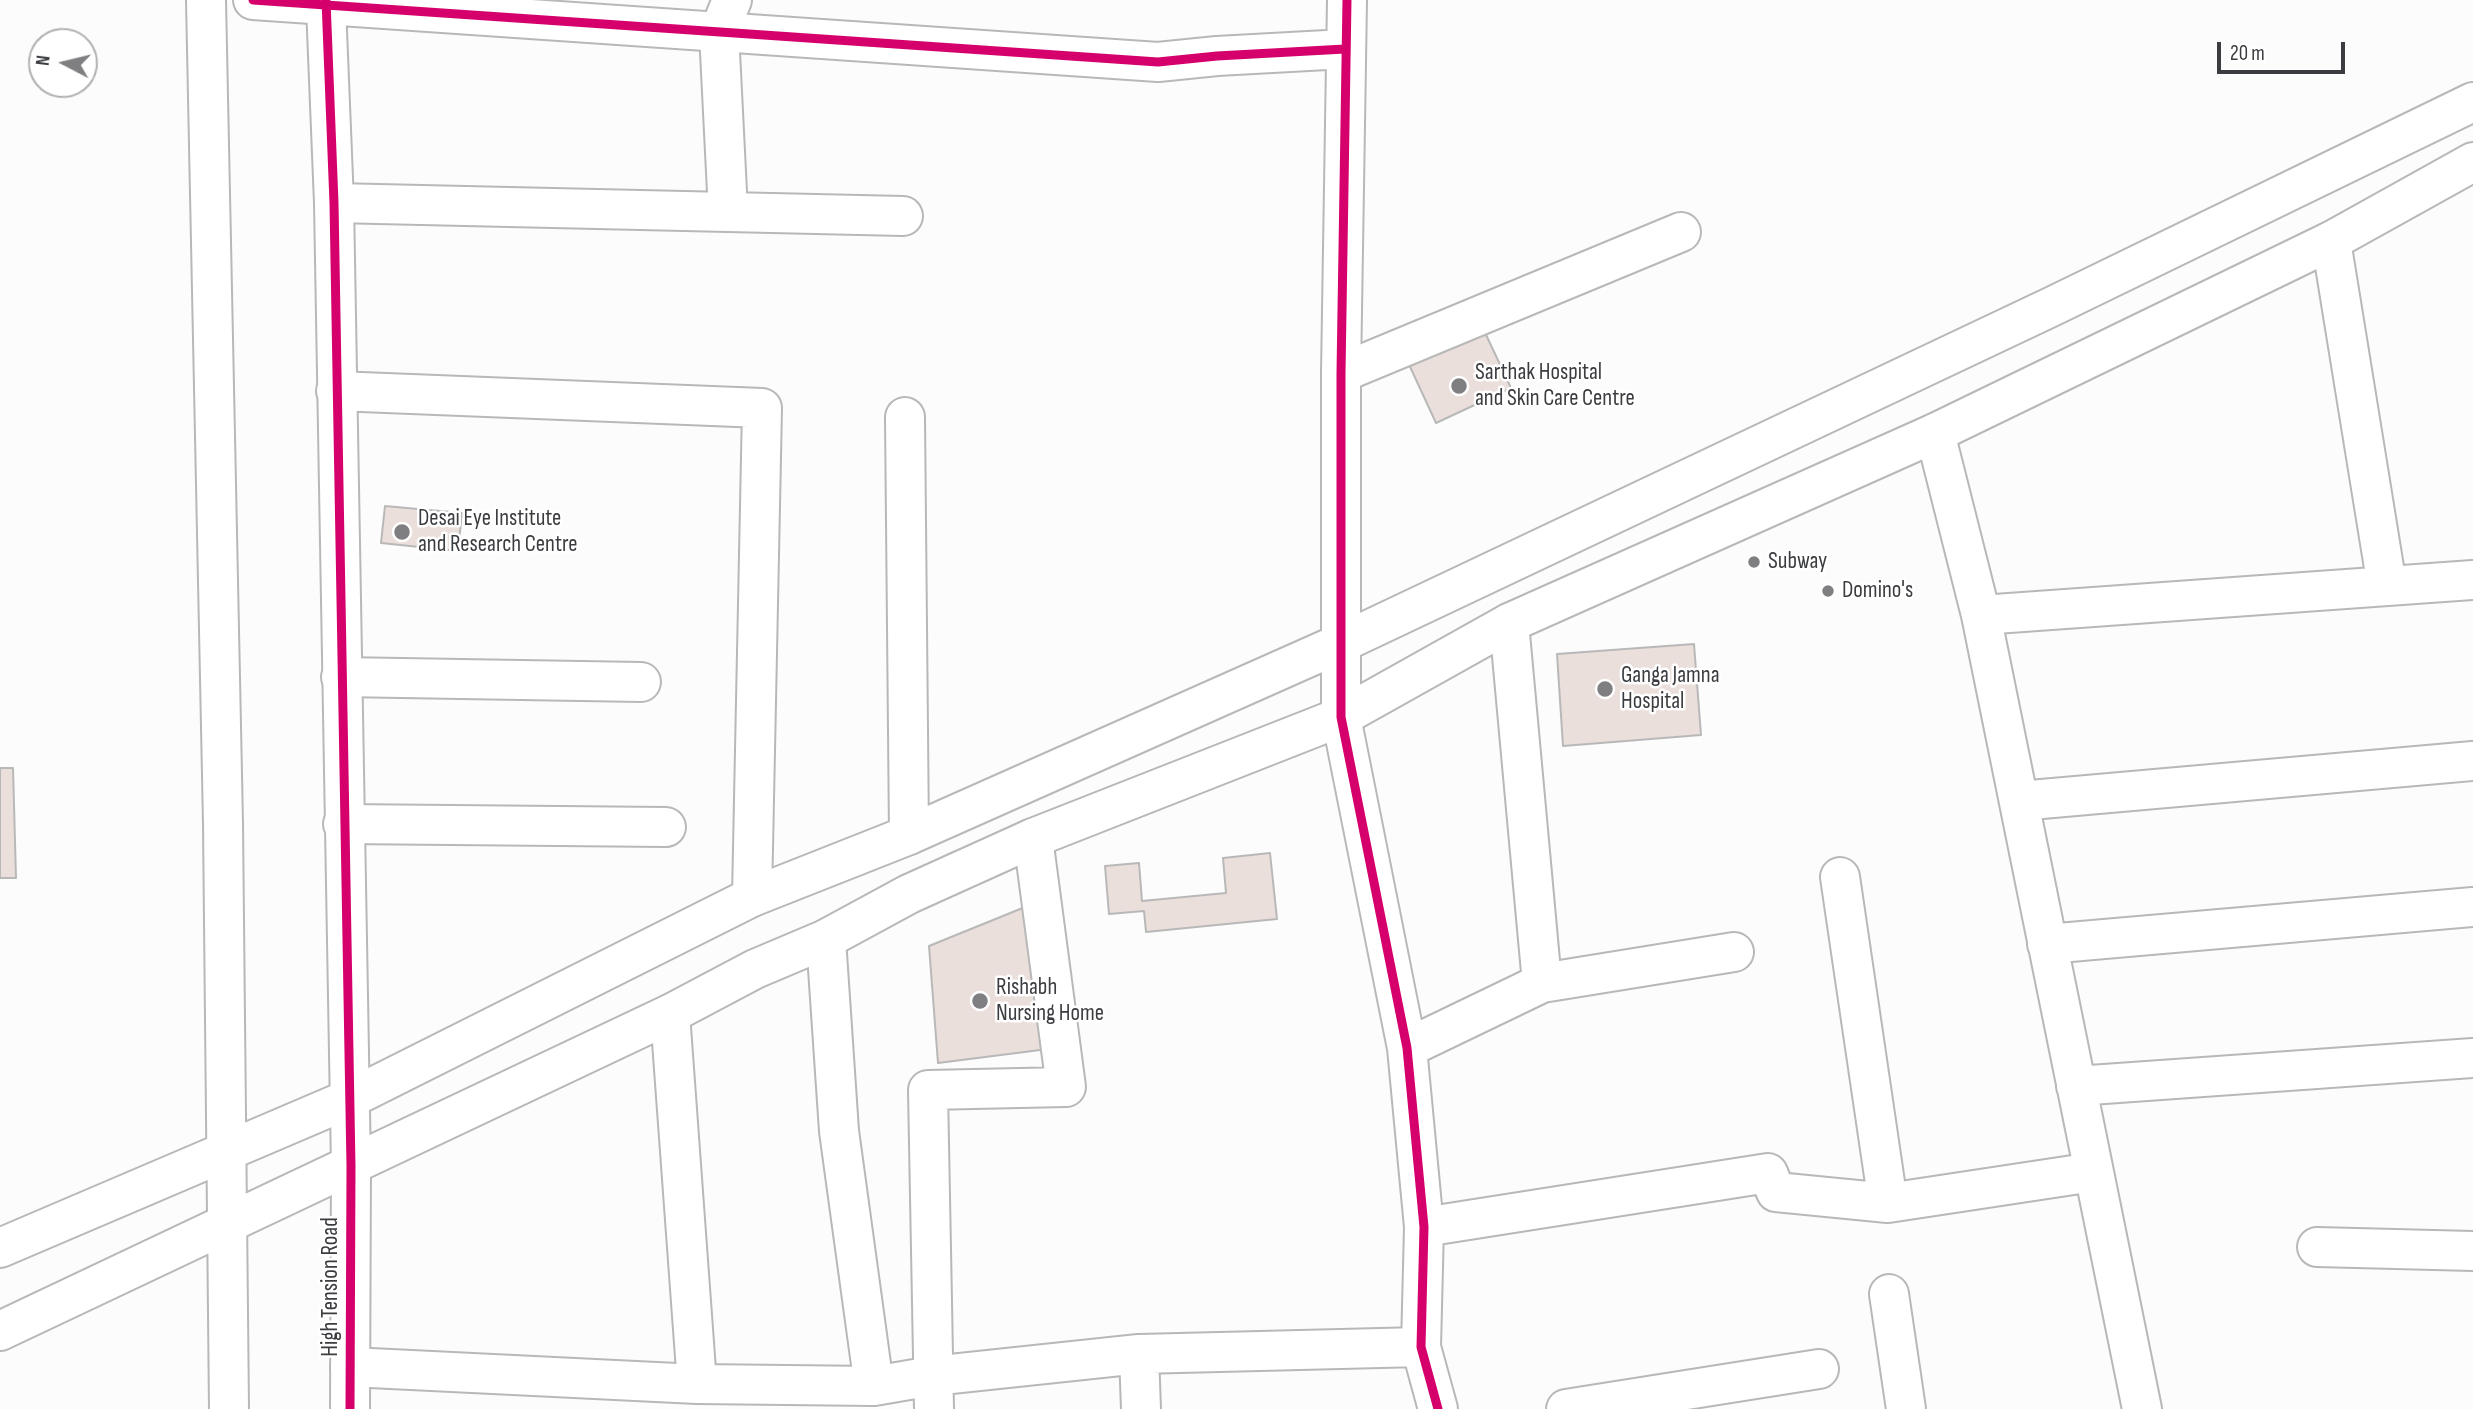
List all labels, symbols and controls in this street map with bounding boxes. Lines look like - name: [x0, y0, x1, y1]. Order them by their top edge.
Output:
- north arrow: [28, 28, 98, 98]
- scale bar: [2221, 28, 2349, 72]
- text: 20 m: [2230, 41, 2265, 66]
- text: N: [32, 54, 56, 67]
- place label: Sarthak Hospital and Skin Care Centre: [1475, 359, 1635, 413]
- marker: Sarthak Hospital and Skin Care Centre: [1449, 376, 1469, 396]
- place label: Desai Eye Institute and Research Centre: [418, 505, 578, 559]
- marker: Desai Eye Institute and Research Centre: [392, 522, 412, 542]
- place label: Subway: [1768, 548, 1827, 576]
- marker: Subway: [1746, 554, 1762, 570]
- place label: Domino's: [1842, 577, 1913, 605]
- marker: Domino's: [1820, 583, 1836, 599]
- place label: Ganga Jamna Hospital: [1621, 662, 1719, 716]
- marker: Ganga Jamna Hospital: [1595, 679, 1615, 699]
- place label: Rishabh Nursing Home: [996, 974, 1104, 1028]
- marker: Rishabh Nursing Home: [970, 991, 990, 1011]
- street label: High Tension Road: [317, 1217, 345, 1357]

